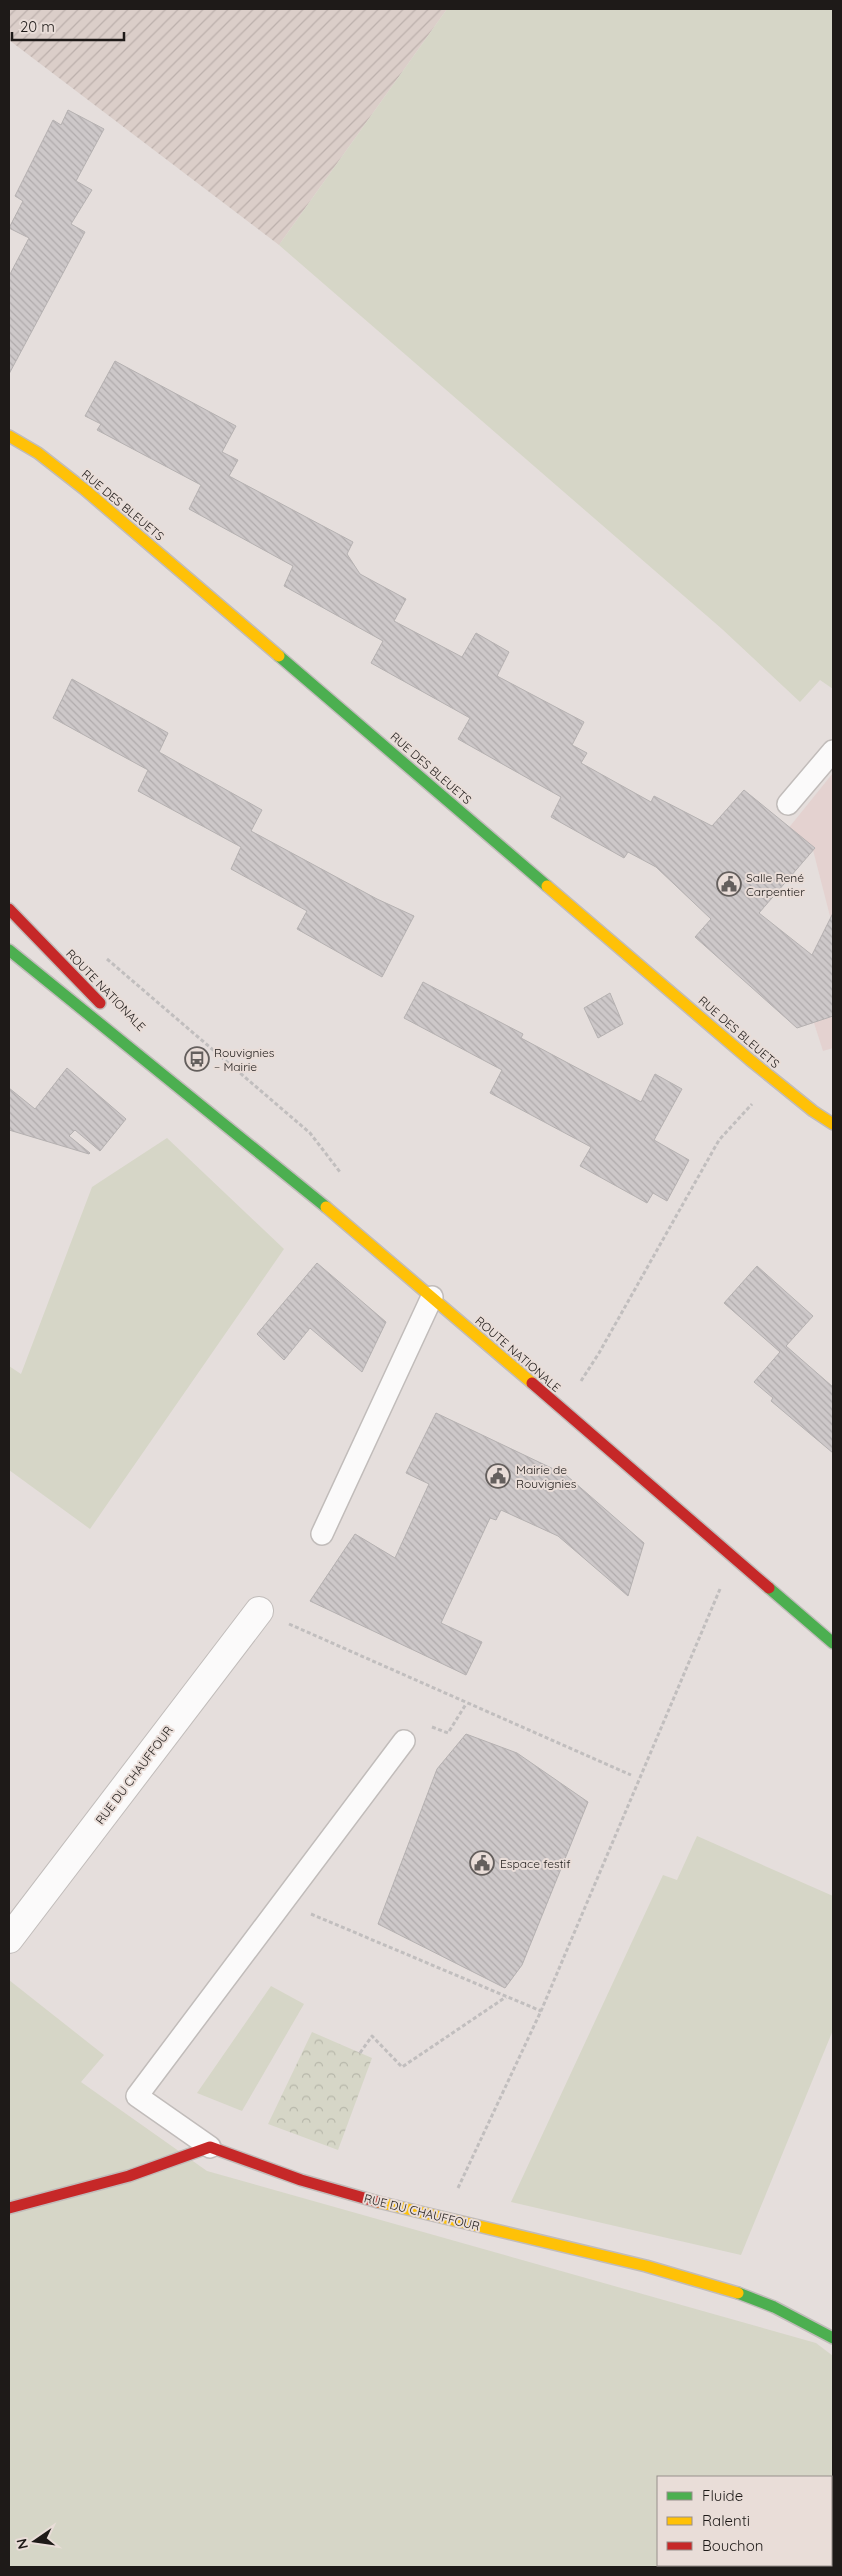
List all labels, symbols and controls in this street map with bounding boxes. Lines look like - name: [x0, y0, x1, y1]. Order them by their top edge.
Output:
- scale bar: [12, 10, 125, 42]
- text: 20 m: [20, 17, 55, 36]
- street label: RUE DES BLEUETS: [79, 466, 167, 544]
- street label: RUE DES BLEUETS: [387, 729, 475, 807]
- place label: Salle René Carpentier: [746, 870, 805, 899]
- public building icon: Salle René Carpentier: [716, 871, 742, 897]
- street label: ROUTE NATIONALE: [63, 946, 149, 1034]
- street label: RUE DES BLEUETS: [695, 993, 783, 1071]
- place label: Rouvignies – Mairie: [214, 1045, 275, 1074]
- bus stop icon: Rouvignies – Mairie: [184, 1046, 210, 1072]
- street label: ROUTE NATIONALE: [472, 1313, 564, 1395]
- place label: Mairie de Rouvignies: [516, 1462, 577, 1491]
- public building icon: Mairie de Rouvignies: [485, 1463, 511, 1489]
- street label: RUE DU CHAUFFOUR: [92, 1723, 176, 1827]
- public building icon: Espace festif: [469, 1850, 495, 1876]
- place label: Espace festif: [500, 1856, 571, 1871]
- street label: RUE DU CHAUFFOUR: [362, 2190, 482, 2234]
- legend: [657, 2476, 832, 2566]
- text: Fluide: [702, 2486, 743, 2505]
- text: Ralenti: [702, 2511, 750, 2530]
- north arrow: [10, 2516, 60, 2566]
- text: Bouchon: [702, 2536, 763, 2555]
- text: N: [12, 2537, 32, 2551]

